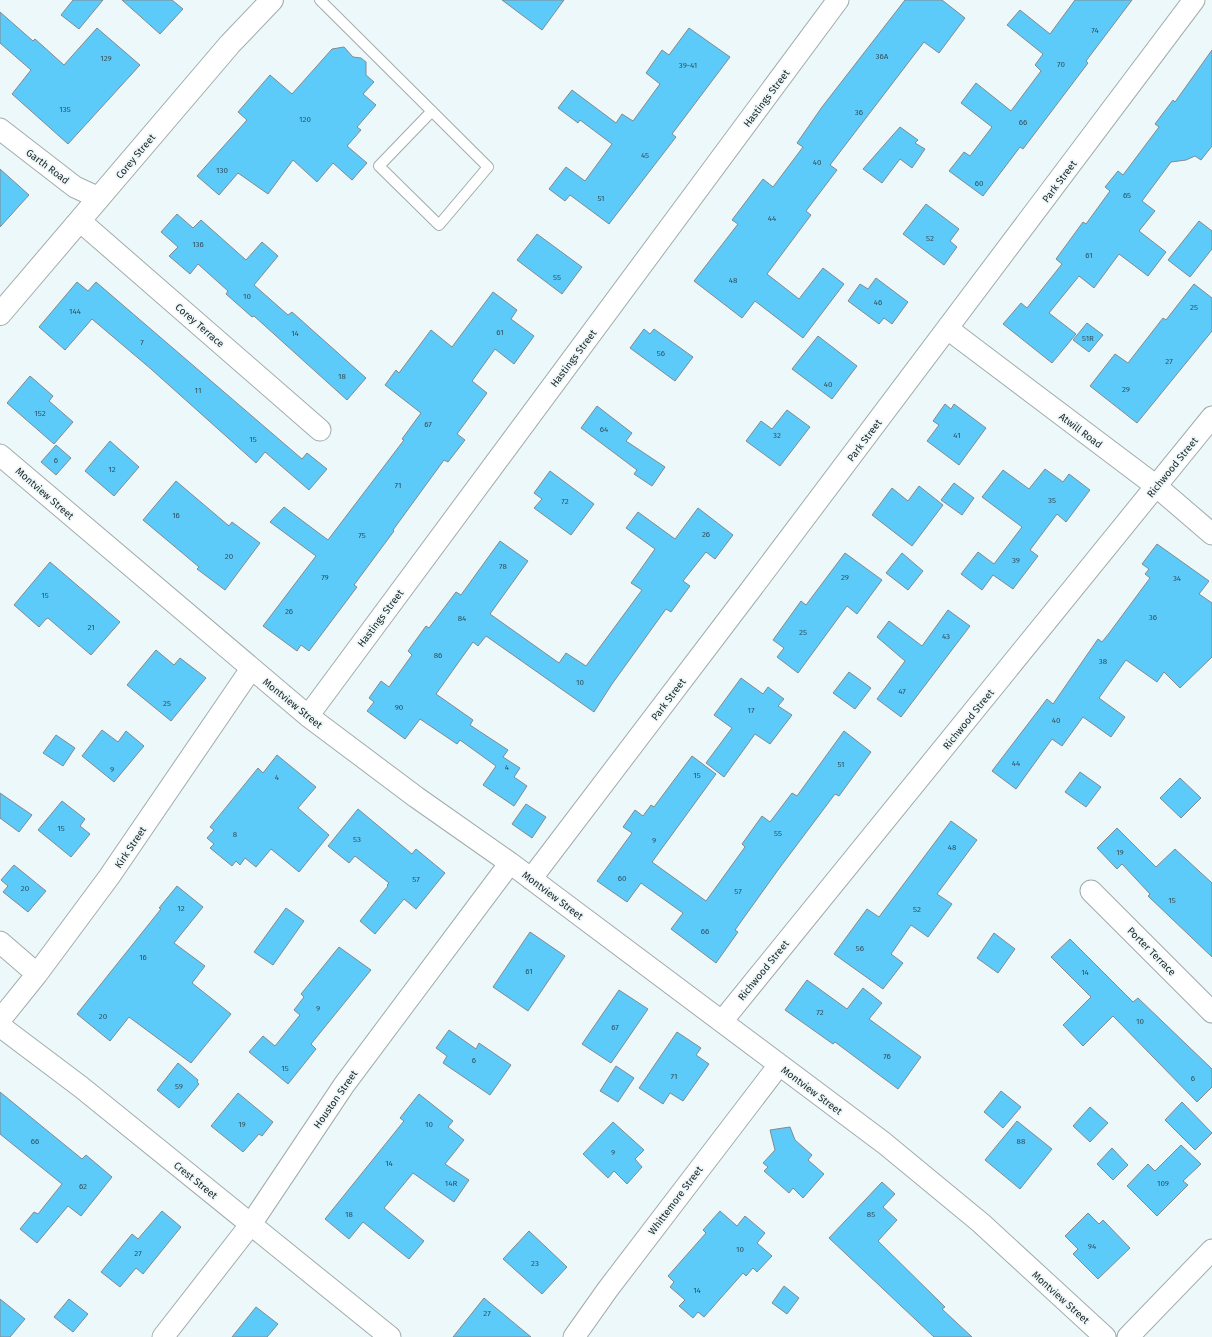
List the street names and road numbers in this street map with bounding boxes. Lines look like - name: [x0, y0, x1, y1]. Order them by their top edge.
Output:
- street label: Hastings Street: [741, 67, 792, 130]
- street label: Corey Street: [114, 131, 158, 182]
- street label: Garth Road: [24, 147, 71, 187]
- street label: Park Street: [1040, 158, 1080, 205]
- street label: Corey Terrace: [173, 301, 226, 350]
- street label: Hastings Street: [548, 327, 599, 390]
- street label: Atwill Road: [1056, 411, 1104, 451]
- street label: Park Street: [845, 417, 885, 464]
- street label: Richwood Street: [1145, 435, 1201, 500]
- street label: Montview Street: [13, 465, 76, 523]
- street label: Hastings Street: [355, 587, 406, 650]
- street label: Montview Street: [260, 676, 325, 732]
- street label: Park Street: [649, 676, 689, 723]
- street label: Richwood Street: [941, 687, 997, 752]
- street label: Kirk Street: [113, 824, 149, 871]
- street label: Montview Street: [520, 869, 586, 923]
- street label: Porter Terrace: [1125, 925, 1178, 978]
- street label: Richwood Street: [736, 938, 792, 1003]
- street label: Montview Street: [779, 1064, 845, 1118]
- street label: Houston Street: [311, 1068, 360, 1131]
- street label: Crest Street: [171, 1160, 220, 1202]
- street label: Whittemore Street: [646, 1164, 706, 1237]
- street label: Montview Street: [1029, 1269, 1092, 1327]

